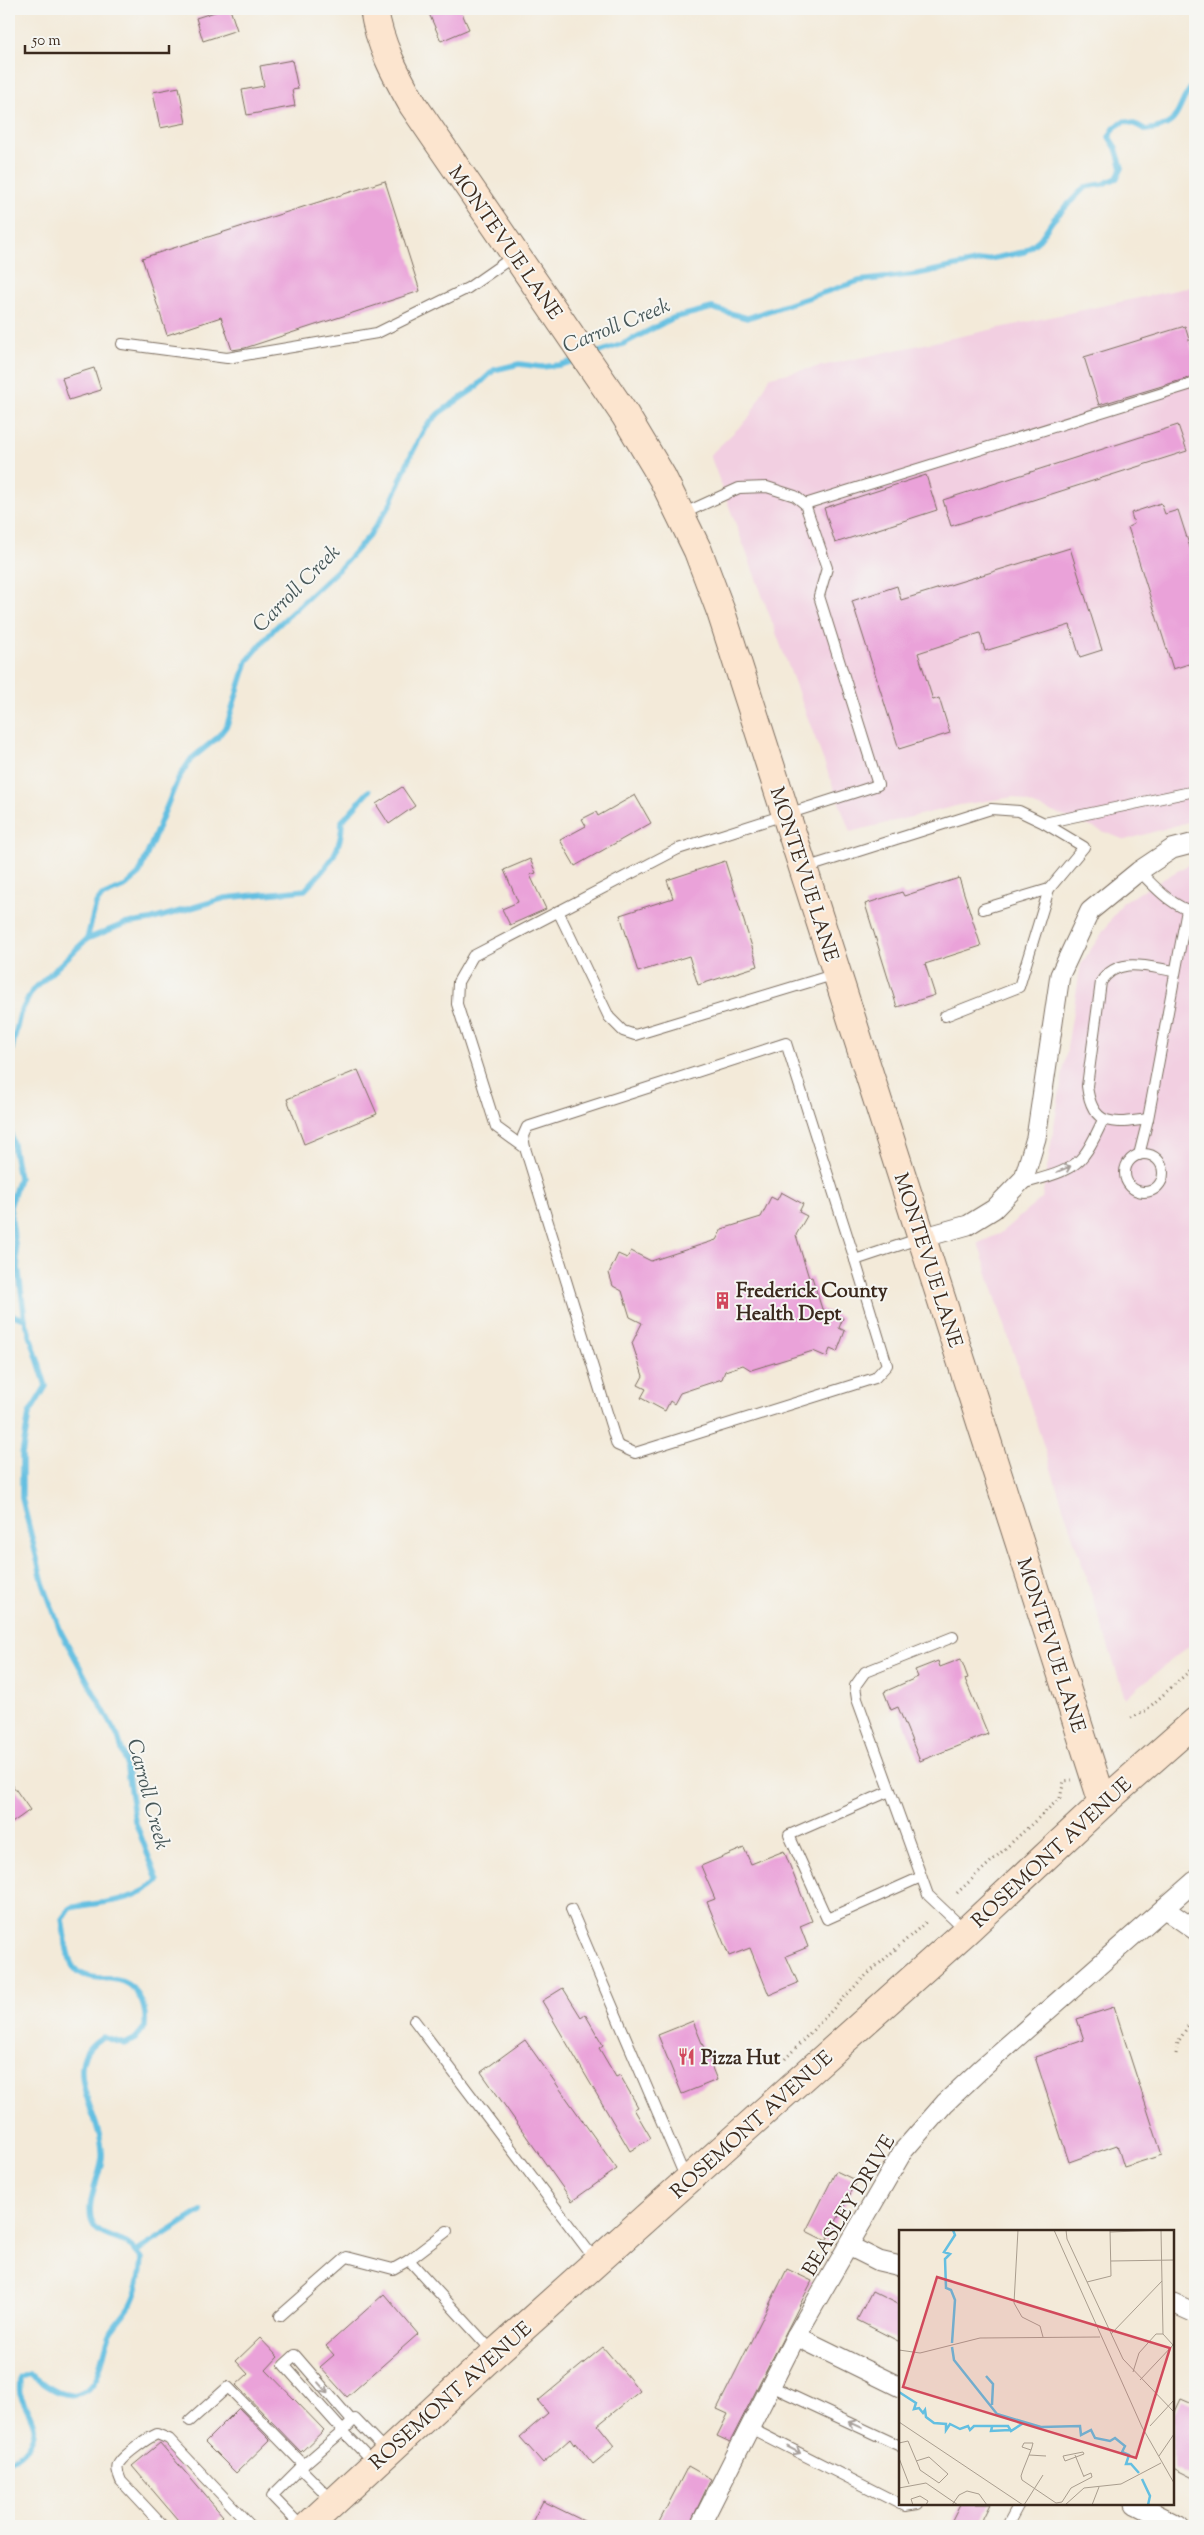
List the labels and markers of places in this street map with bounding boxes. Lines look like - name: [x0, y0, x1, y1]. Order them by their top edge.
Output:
- place label: Frederick County Health Dept: [736, 1278, 888, 1330]
- building icon: Frederick County Health Dept: [712, 1291, 732, 1311]
- place label: Pizza Hut: [701, 2045, 781, 2074]
- restaurant icon: Pizza Hut: [677, 2047, 697, 2067]

